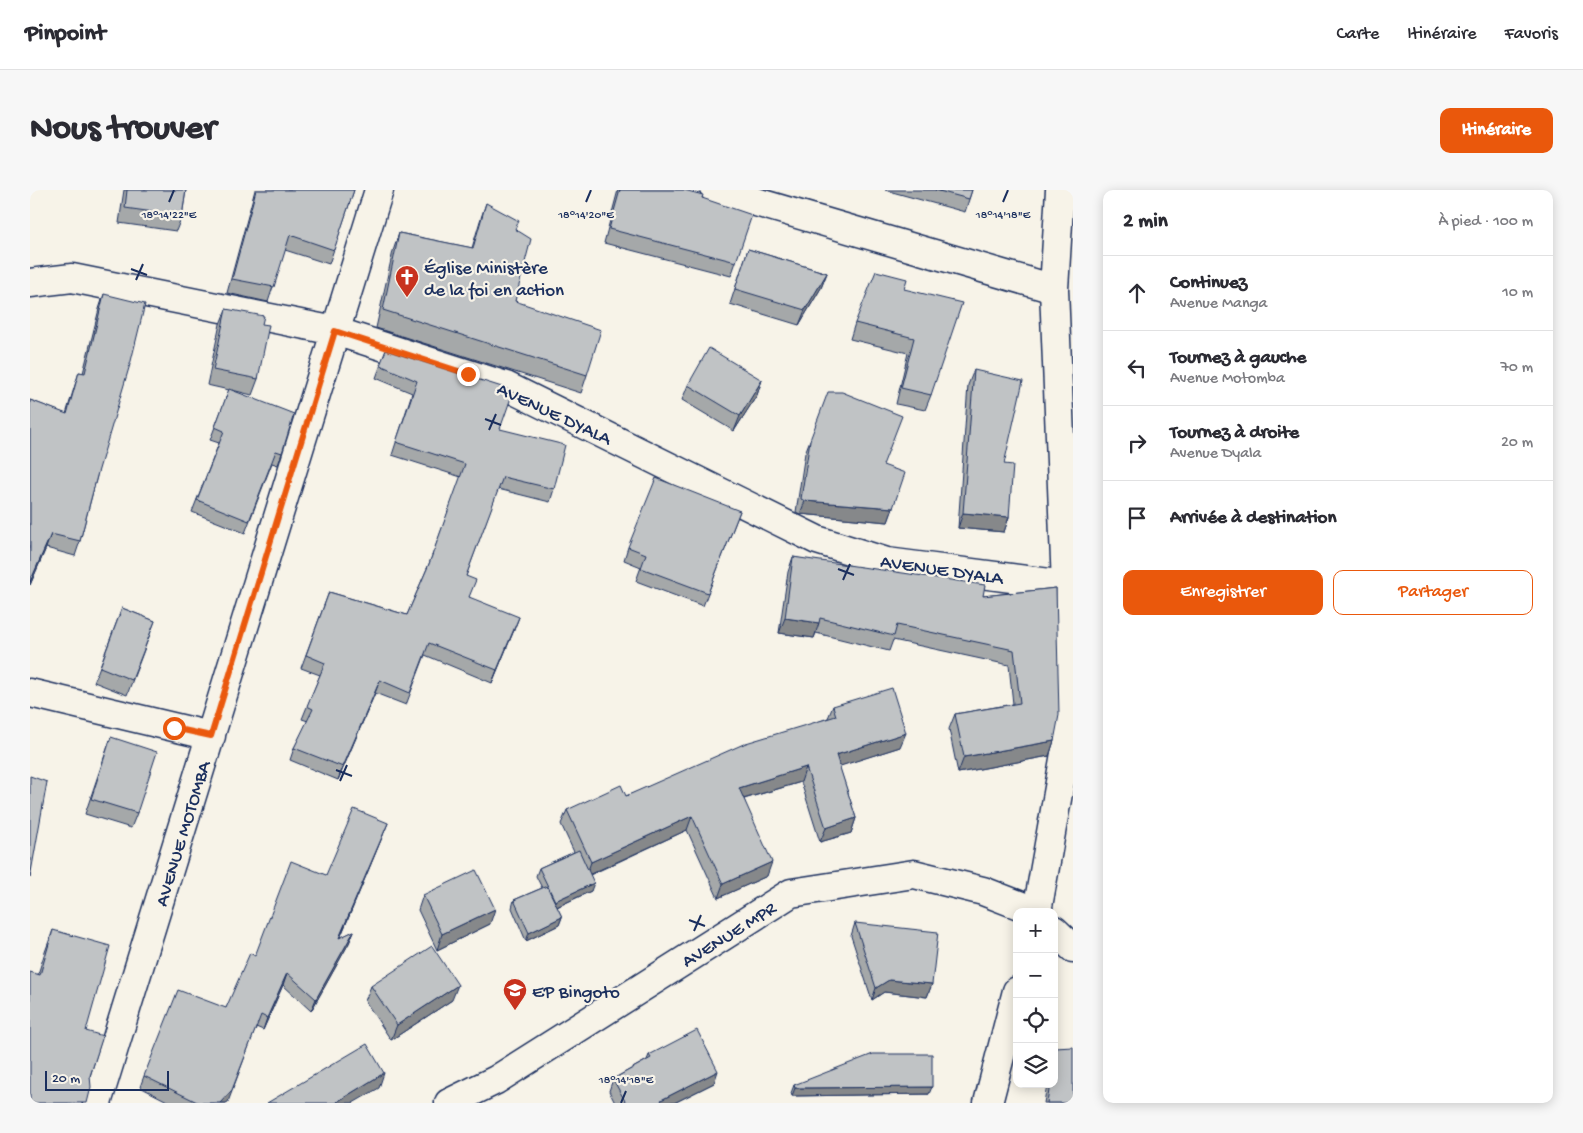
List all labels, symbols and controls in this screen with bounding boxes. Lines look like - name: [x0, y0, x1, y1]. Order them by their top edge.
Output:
- text: Pinpoint: [25, 20, 106, 49]
- text: Carte: [1336, 24, 1379, 45]
- text: Itinéraire: [1407, 24, 1477, 45]
- text: Favoris: [1505, 24, 1558, 45]
- button: Itinéraire: [1440, 108, 1553, 153]
- text: Nous trouver: [30, 110, 216, 151]
- text: 18°14'22"E: [141, 209, 197, 223]
- text: 18°14'20"E: [557, 209, 614, 223]
- text: 18°14'18"E: [975, 209, 1031, 223]
- text: 2 min: [1123, 210, 1168, 235]
- text: À pied · 100 m: [1438, 213, 1533, 232]
- place label: Église Ministère de la foi en action: [424, 258, 564, 303]
- church icon: Église Ministère de la foi en action: [394, 264, 420, 298]
- text: Continuez: [1170, 272, 1247, 295]
- icon: ahead: [1123, 279, 1151, 307]
- text: 10 m: [1502, 284, 1533, 303]
- text: Avenue Manga: [1170, 295, 1267, 314]
- text: Tournez à gauche: [1170, 347, 1306, 370]
- icon: left: [1123, 354, 1151, 382]
- text: 70 m: [1500, 359, 1533, 378]
- route end: [457, 363, 480, 386]
- text: Avenue Motomba: [1170, 370, 1285, 389]
- street label: AVENUE DYALA: [493, 379, 616, 453]
- text: Tournez à droite: [1170, 422, 1299, 445]
- icon: right: [1123, 429, 1151, 457]
- text: 20 m: [1501, 434, 1533, 453]
- text: Avenue Dyala: [1170, 445, 1262, 464]
- icon: arrive: [1123, 504, 1151, 532]
- text: Arrivée à destination: [1170, 507, 1336, 530]
- street label: AVENUE DYALA: [879, 551, 1006, 592]
- button: Enregistrer: [1123, 570, 1323, 615]
- button: Partager: [1333, 570, 1533, 615]
- route start: [163, 717, 186, 740]
- street label: AVENUE MOTOMBA: [151, 757, 218, 909]
- street label: AVENUE MPR: [678, 897, 782, 974]
- map controls: [1013, 908, 1058, 1088]
- button: +: [1013, 908, 1058, 953]
- button: −: [1013, 953, 1058, 998]
- school or university icon: EP Bingoto: [502, 977, 528, 1011]
- place label: EP Bingoto: [532, 982, 620, 1005]
- button: locate: [1013, 998, 1058, 1043]
- button: layers: [1013, 1043, 1058, 1088]
- scale bar: [45, 1068, 169, 1091]
- text: 20 m: [52, 1071, 80, 1088]
- text: 18°14'18"E: [598, 1074, 654, 1088]

